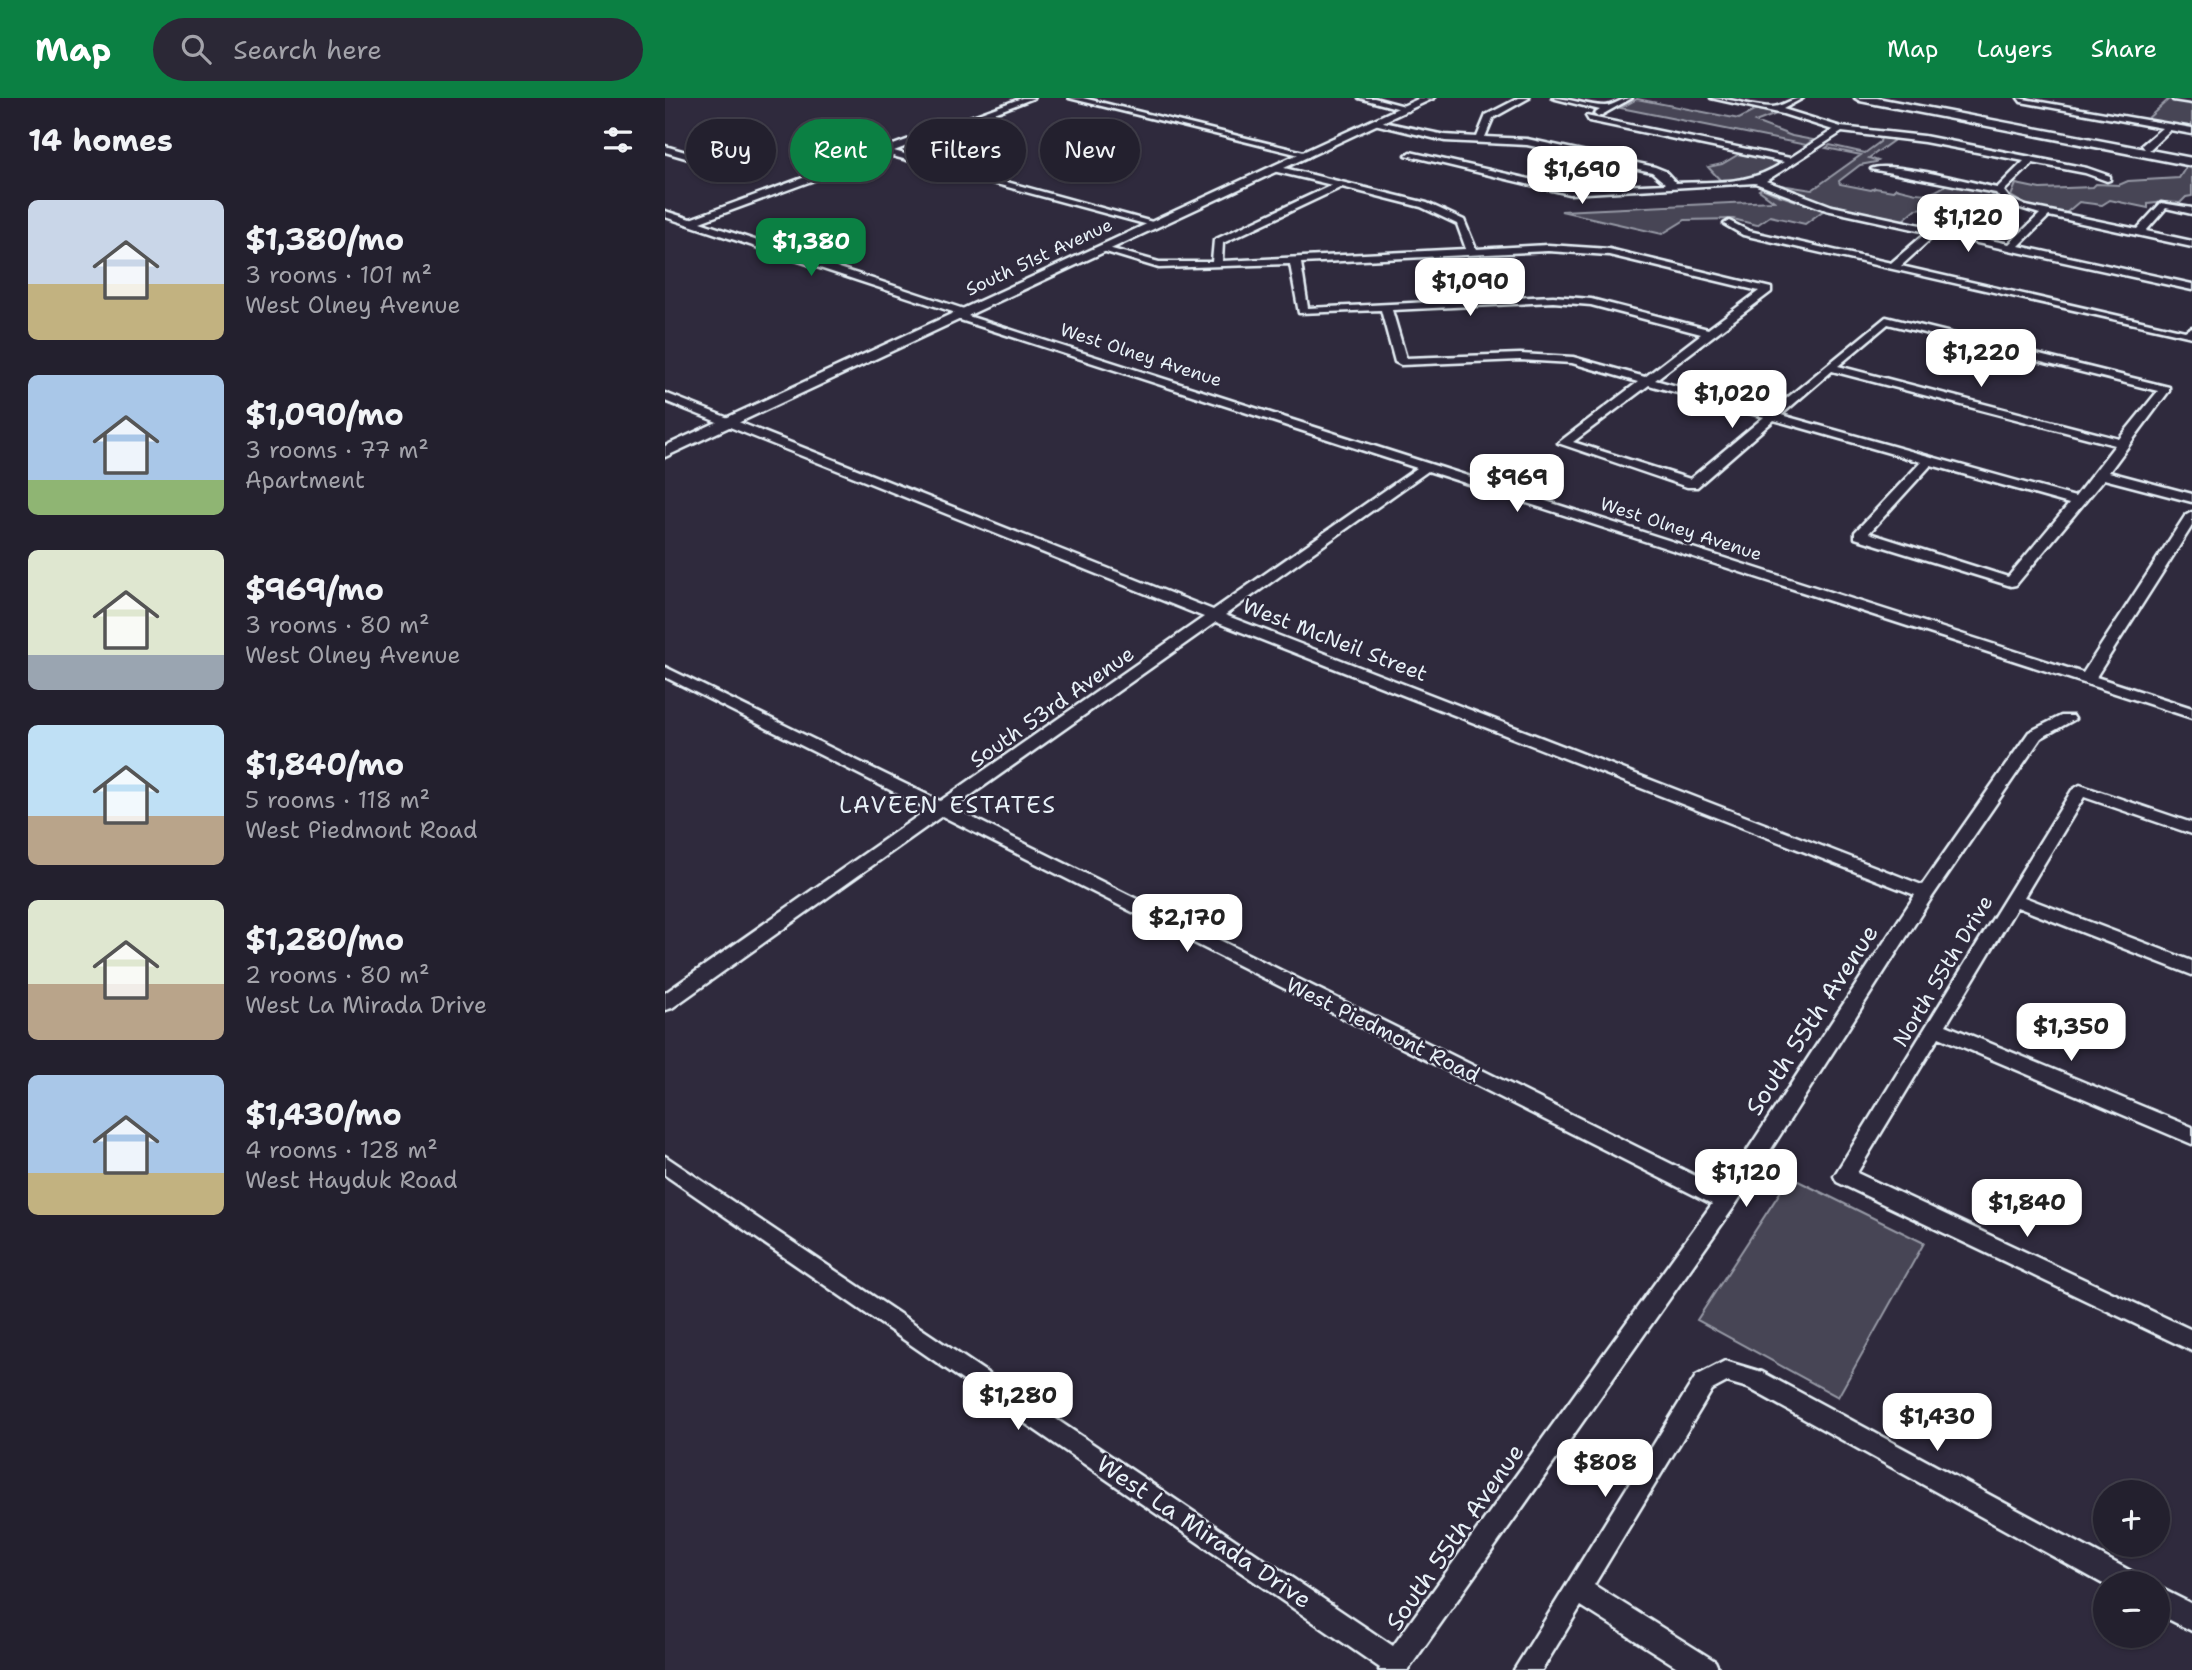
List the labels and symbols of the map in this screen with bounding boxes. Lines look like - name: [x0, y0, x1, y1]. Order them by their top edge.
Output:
- pin: $1,690: [1525, 146, 1639, 206]
- pin: $1,120: [1911, 194, 2025, 254]
- street label: South 51st Avenue: [962, 213, 1116, 301]
- pin: $1,380: [754, 218, 868, 278]
- pin: $1,090: [1413, 258, 1527, 318]
- street label: West Olney Avenue: [1057, 318, 1225, 392]
- pin: $1,220: [1924, 330, 2038, 389]
- pin: $1,020: [1675, 370, 1789, 430]
- pin: $969: [1476, 454, 1558, 514]
- street label: West Olney Avenue: [1597, 492, 1765, 566]
- street label: West McNeil Street: [1239, 592, 1431, 688]
- street label: South 53rd Avenue: [964, 640, 1140, 774]
- district label: LAVEEN ESTATES: [839, 790, 1057, 820]
- street label: North 55th Drive: [1887, 890, 1999, 1052]
- pin: $2,170: [1130, 894, 1244, 954]
- street label: South 55th Avenue: [1738, 919, 1886, 1121]
- street label: West Piedmont Road: [1281, 971, 1485, 1089]
- pin: $1,350: [2014, 1004, 2128, 1063]
- pin: $1,120: [1689, 1150, 1803, 1209]
- pin: $1,840: [1970, 1180, 2084, 1239]
- pin: $1,280: [961, 1372, 1075, 1432]
- pin: $1,430: [1880, 1394, 1994, 1453]
- street label: South 55th Avenue: [1378, 1437, 1532, 1637]
- pin: $808: [1564, 1440, 1646, 1499]
- street label: West La Mirada Drive: [1090, 1448, 1318, 1616]

